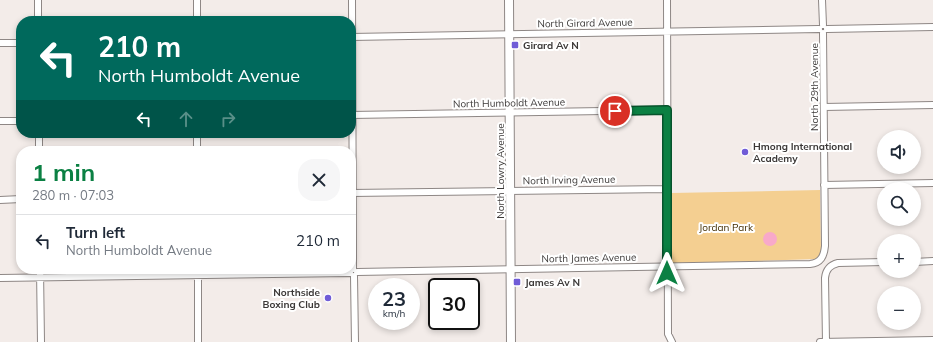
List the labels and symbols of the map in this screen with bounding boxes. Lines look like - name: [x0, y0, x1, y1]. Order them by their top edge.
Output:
- street label: North Girard Avenue: [537, 16, 633, 30]
- place label: Girard Av N: [523, 39, 579, 52]
- marker: Girard Av N: [510, 40, 520, 50]
- street label: North 29th Avenue: [808, 43, 821, 131]
- pin: [598, 94, 632, 128]
- street label: North Humboldt Avenue: [453, 96, 565, 110]
- street label: North Lowry Avenue: [494, 123, 507, 219]
- place label: Hmong International Academy: [753, 140, 852, 165]
- marker: Hmong International Academy: [740, 147, 750, 157]
- street label: North Irving Avenue: [523, 173, 615, 187]
- park label: Jordan Park: [699, 221, 754, 234]
- street label: North James Avenue: [541, 251, 637, 265]
- position arrow: [646, 252, 688, 294]
- place label: James Av N: [525, 276, 580, 289]
- marker: James Av N: [512, 277, 522, 287]
- speed limit sign: 30: [428, 278, 480, 330]
- place label: Northside Boxing Club: [263, 286, 321, 311]
- marker: Northside Boxing Club: [323, 293, 333, 303]

